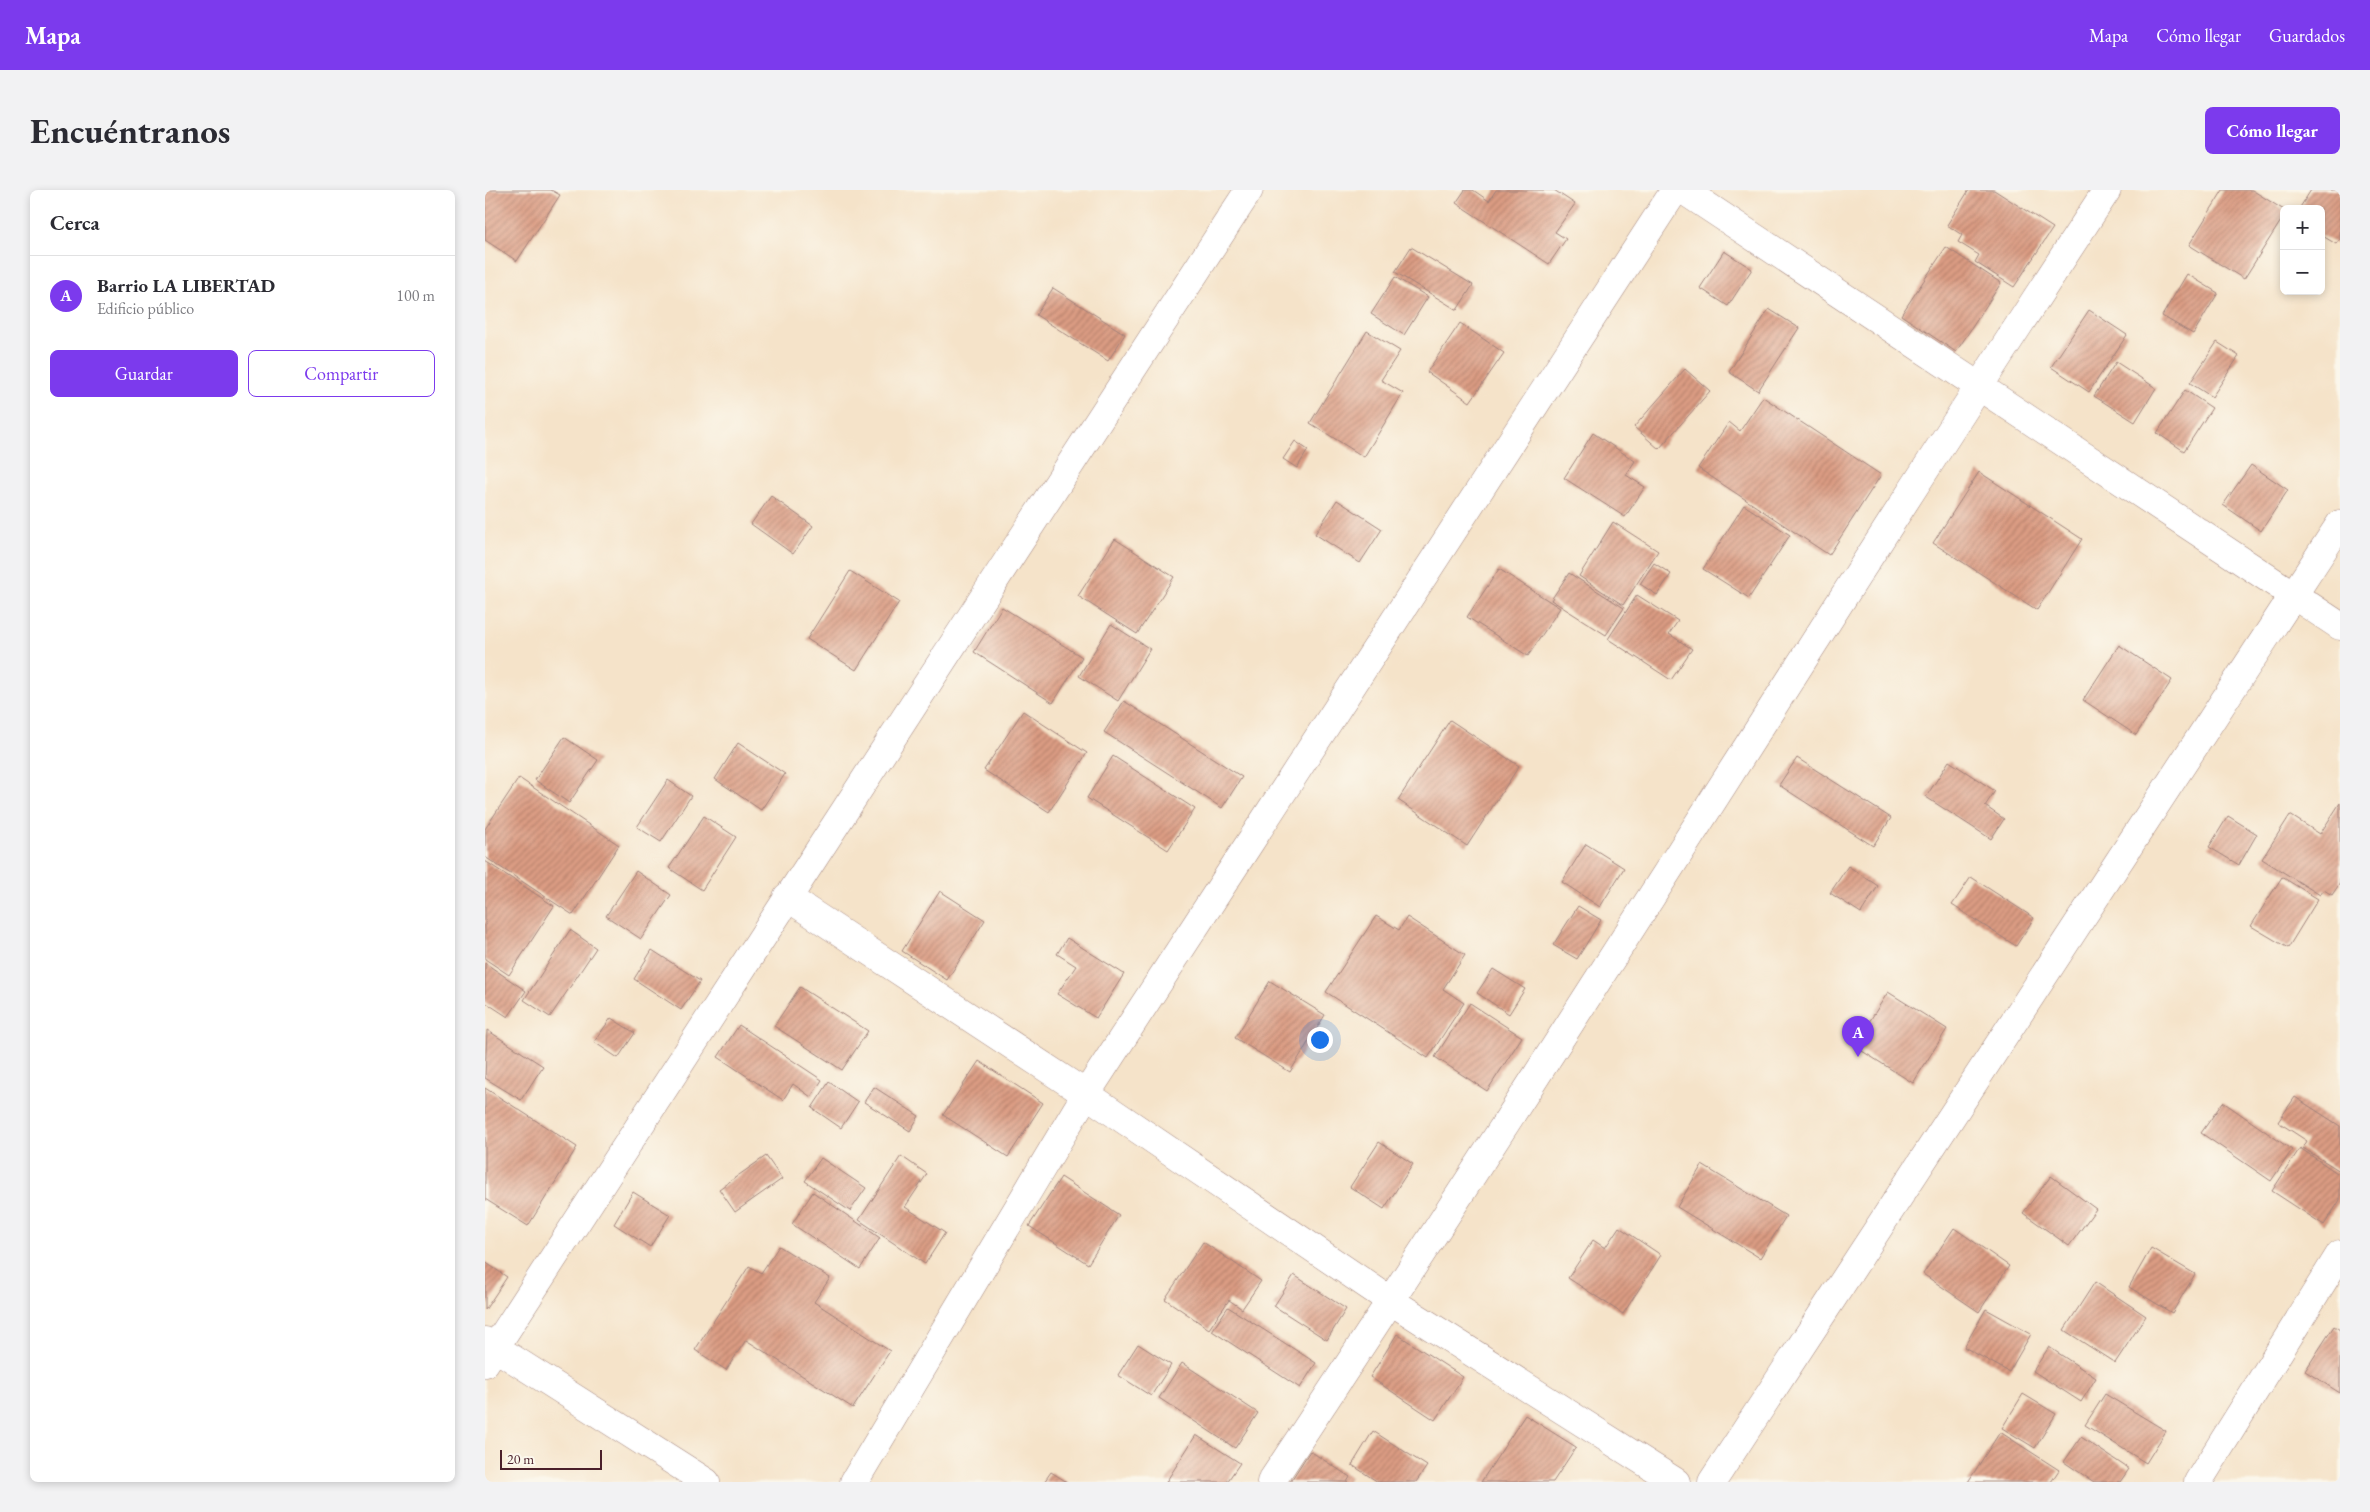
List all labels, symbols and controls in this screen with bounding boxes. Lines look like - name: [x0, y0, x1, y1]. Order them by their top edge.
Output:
- text: Mapa: [25, 20, 81, 51]
- text: Mapa: [2089, 24, 2128, 47]
- text: Cómo llegar: [2156, 24, 2241, 47]
- text: Guardados: [2269, 24, 2345, 47]
- button: Cómo llegar: [2205, 107, 2340, 154]
- text: Encuéntranos: [30, 108, 230, 153]
- map controls: [2280, 205, 2325, 295]
- button: +: [2280, 205, 2325, 250]
- text: Cerca: [50, 209, 100, 236]
- button: −: [2280, 250, 2325, 295]
- text: Barrio LA LIBERTAD: [97, 273, 275, 298]
- text: A: [60, 285, 72, 306]
- text: 100 m: [396, 285, 435, 306]
- text: Edificio público: [97, 298, 194, 319]
- button: Guardar: [50, 350, 238, 397]
- button: Compartir: [248, 350, 435, 397]
- pin: A: [1842, 1016, 1874, 1057]
- your location: [1307, 1027, 1333, 1053]
- scale bar: [500, 1447, 603, 1470]
- text: 20 m: [507, 1450, 534, 1468]

